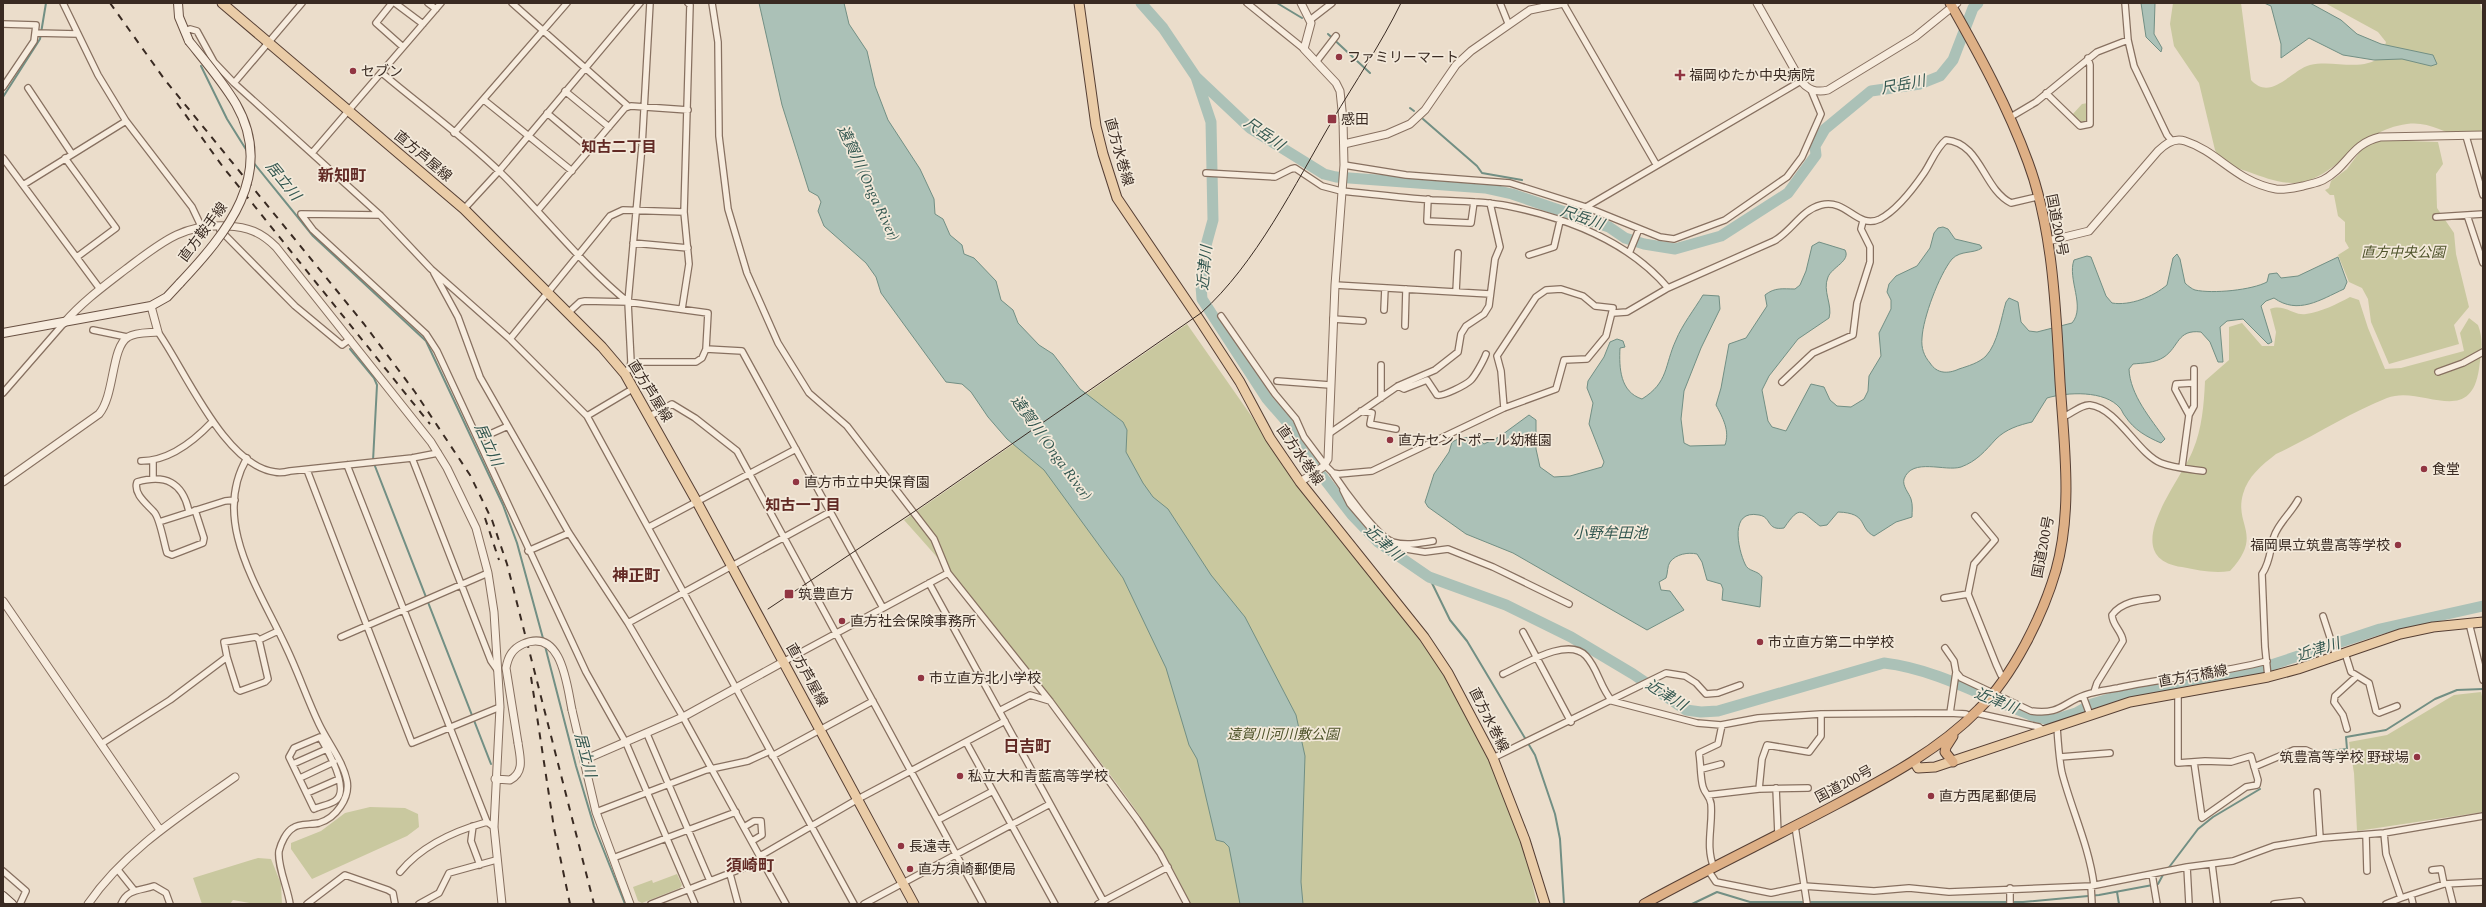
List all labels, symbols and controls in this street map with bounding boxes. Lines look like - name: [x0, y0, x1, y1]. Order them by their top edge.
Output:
- place label: ファミリーマート: [1347, 47, 1459, 68]
- marker: ファミリーマート: [1334, 52, 1344, 62]
- place label: セブン: [361, 61, 403, 82]
- place label: 福岡ゆたか中央病院: [1689, 65, 1815, 86]
- marker: セブン: [348, 66, 358, 76]
- marker: 福岡ゆたか中央病院: [1674, 69, 1686, 81]
- water label: 尺岳川: [1879, 69, 1929, 101]
- place label: 感田: [1341, 109, 1369, 130]
- water label: 尺岳川: [1239, 112, 1291, 157]
- marker: 感田: [1326, 113, 1338, 125]
- street label: 直方水巻線: [1099, 115, 1139, 189]
- water label: 遠賀川 (Onga River): [831, 121, 905, 245]
- street label: 直方芦屋線: [389, 125, 457, 187]
- district label: 知古二丁目: [581, 136, 657, 159]
- water label: 居立川: [260, 156, 307, 207]
- district label: 新知町: [318, 164, 366, 188]
- street label: 国道200号: [2041, 192, 2073, 258]
- street label: 直方鞍手線: [174, 198, 232, 266]
- water label: 尺岳川: [1557, 200, 1609, 237]
- park label: 直方中央公園: [2361, 242, 2447, 263]
- water label: 近津川: [1192, 243, 1219, 291]
- street label: 直方芦屋線: [623, 356, 677, 426]
- water label: 遠賀川 (Onga River): [1005, 391, 1097, 505]
- water label: 居立川: [468, 420, 509, 472]
- street label: 直方水巻線: [1271, 420, 1329, 490]
- place label: 直方セントポール幼稚園: [1398, 430, 1552, 451]
- marker: 直方セントポール幼稚園: [1385, 435, 1395, 445]
- place label: 食堂: [2432, 459, 2460, 480]
- marker: 食堂: [2419, 464, 2429, 474]
- place label: 直方市立中央保育園: [804, 472, 930, 493]
- marker: 直方市立中央保育園: [791, 477, 801, 487]
- district label: 知古一丁目: [765, 494, 841, 517]
- street label: 国道200号: [2027, 514, 2059, 580]
- water label: 近津川: [1359, 519, 1409, 568]
- water label: 小野牟田池: [1572, 522, 1649, 545]
- place label: 福岡県立筑豊高等学校: [2250, 535, 2390, 556]
- marker: 福岡県立筑豊高等学校: [2393, 540, 2403, 550]
- district label: 神正町: [612, 564, 660, 588]
- place label: 筑豊直方: [798, 584, 854, 605]
- marker: 筑豊直方: [783, 588, 795, 600]
- place label: 直方社会保険事務所: [850, 611, 976, 632]
- marker: 直方社会保険事務所: [837, 616, 847, 626]
- water label: 近津川: [2293, 631, 2345, 668]
- place label: 市立直方第二中学校: [1768, 632, 1894, 653]
- marker: 市立直方第二中学校: [1755, 637, 1765, 647]
- street label: 直方芦屋線: [781, 639, 833, 711]
- street label: 直方行橋線: [2157, 660, 2229, 692]
- place label: 市立直方北小学校: [929, 668, 1041, 689]
- marker: 市立直方北小学校: [916, 673, 926, 683]
- water label: 近津川: [1641, 673, 1693, 718]
- water label: 近津川: [1971, 682, 2023, 721]
- street label: 直方水巻線: [1464, 684, 1514, 756]
- park label: 遠賀川河川敷公園: [1227, 724, 1341, 745]
- water label: 居立川: [568, 730, 602, 782]
- district label: 日吉町: [1003, 735, 1051, 759]
- place label: 筑豊高等学校 野球場: [2280, 747, 2409, 768]
- marker: 筑豊高等学校 野球場: [2412, 752, 2422, 762]
- street label: 国道200号: [1811, 760, 1877, 808]
- place label: 私立大和青藍高等学校: [968, 766, 1108, 787]
- marker: 私立大和青藍高等学校: [955, 771, 965, 781]
- place label: 直方西尾郵便局: [1939, 786, 2037, 807]
- marker: 直方西尾郵便局: [1926, 791, 1936, 801]
- place label: 長遠寺: [909, 836, 951, 857]
- marker: 長遠寺: [896, 841, 906, 851]
- district label: 須崎町: [726, 854, 774, 878]
- place label: 直方須崎郵便局: [918, 859, 1016, 880]
- marker: 直方須崎郵便局: [905, 864, 915, 874]

